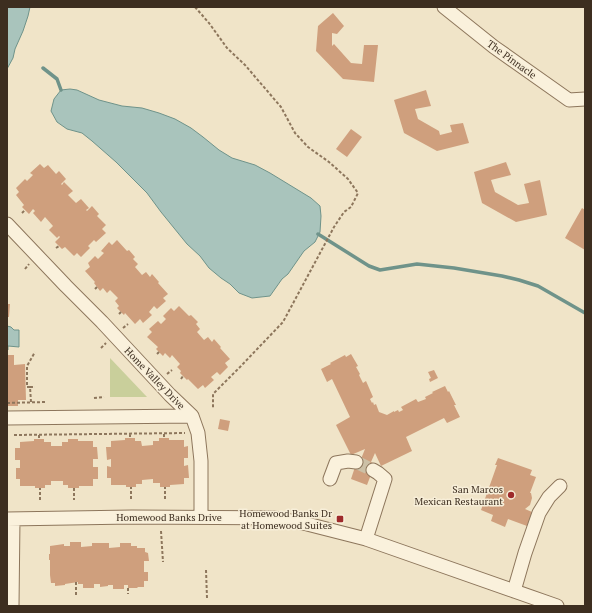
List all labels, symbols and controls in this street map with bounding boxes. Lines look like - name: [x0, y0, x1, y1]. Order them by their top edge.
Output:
- street label: The Pinnacle: [484, 37, 539, 82]
- street label: Home Valley Drive: [122, 344, 188, 412]
- place label: San Marcos Mexican Restaurant: [415, 483, 503, 508]
- marker: San Marcos Mexican Restaurant: [506, 490, 516, 500]
- place label: Homewood Banks Dr at Homewood Suites: [239, 507, 332, 532]
- street label: Homewood Banks Drive: [116, 511, 222, 524]
- marker: Homewood Banks Dr at Homewood Suites: [335, 514, 345, 524]

